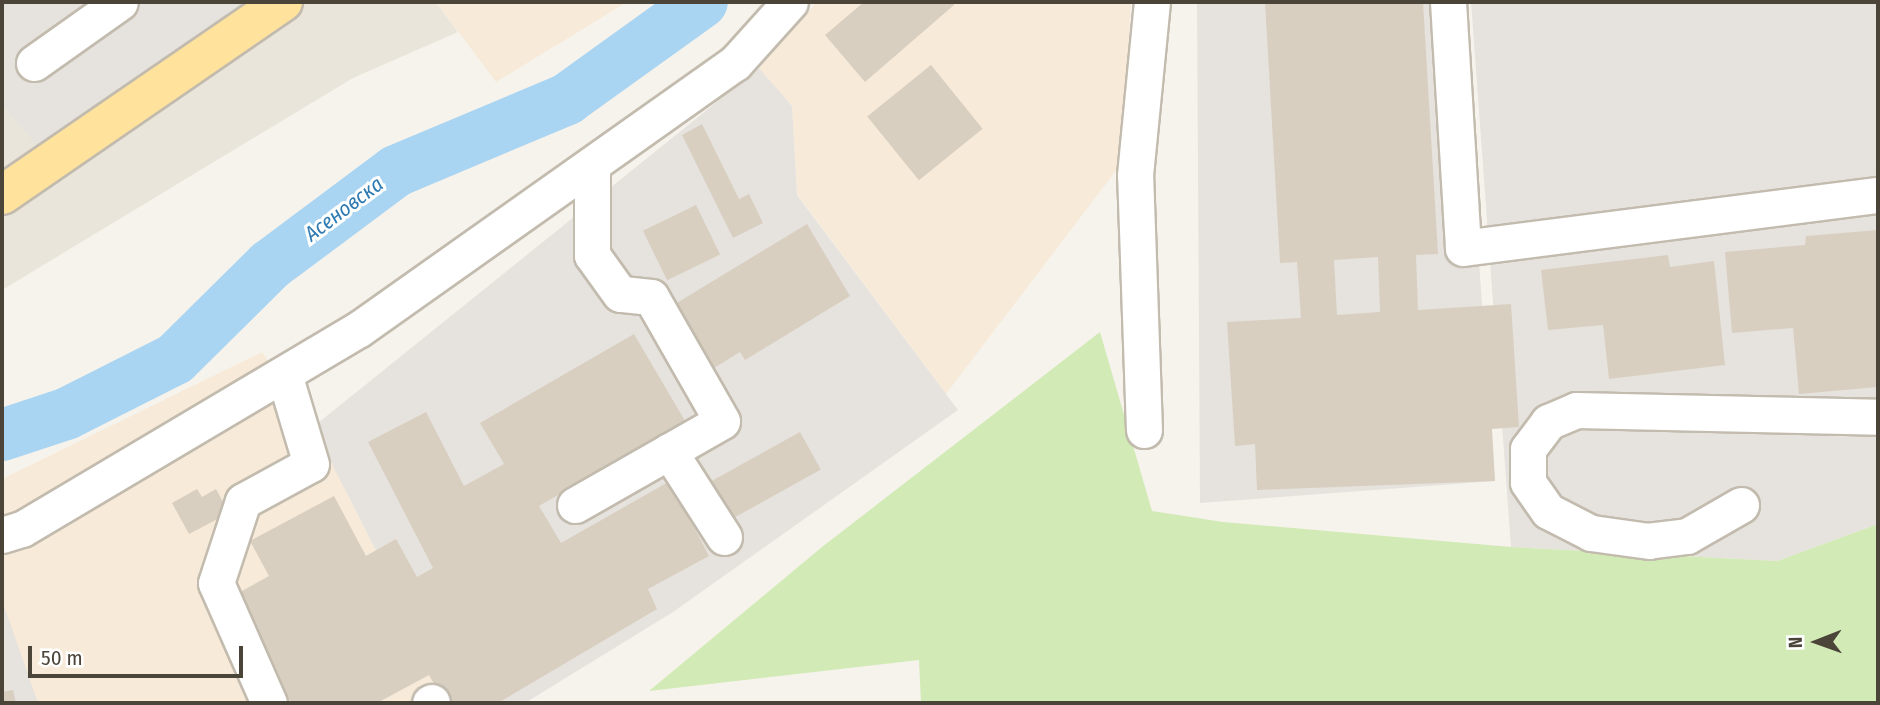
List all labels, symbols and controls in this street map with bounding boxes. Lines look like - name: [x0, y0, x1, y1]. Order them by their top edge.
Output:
- water label: Асеновска: [300, 171, 388, 247]
- north arrow: [1782, 607, 1852, 677]
- scale bar: [32, 632, 247, 676]
- text: N: [1784, 636, 1807, 648]
- text: 50 m: [41, 645, 83, 671]

